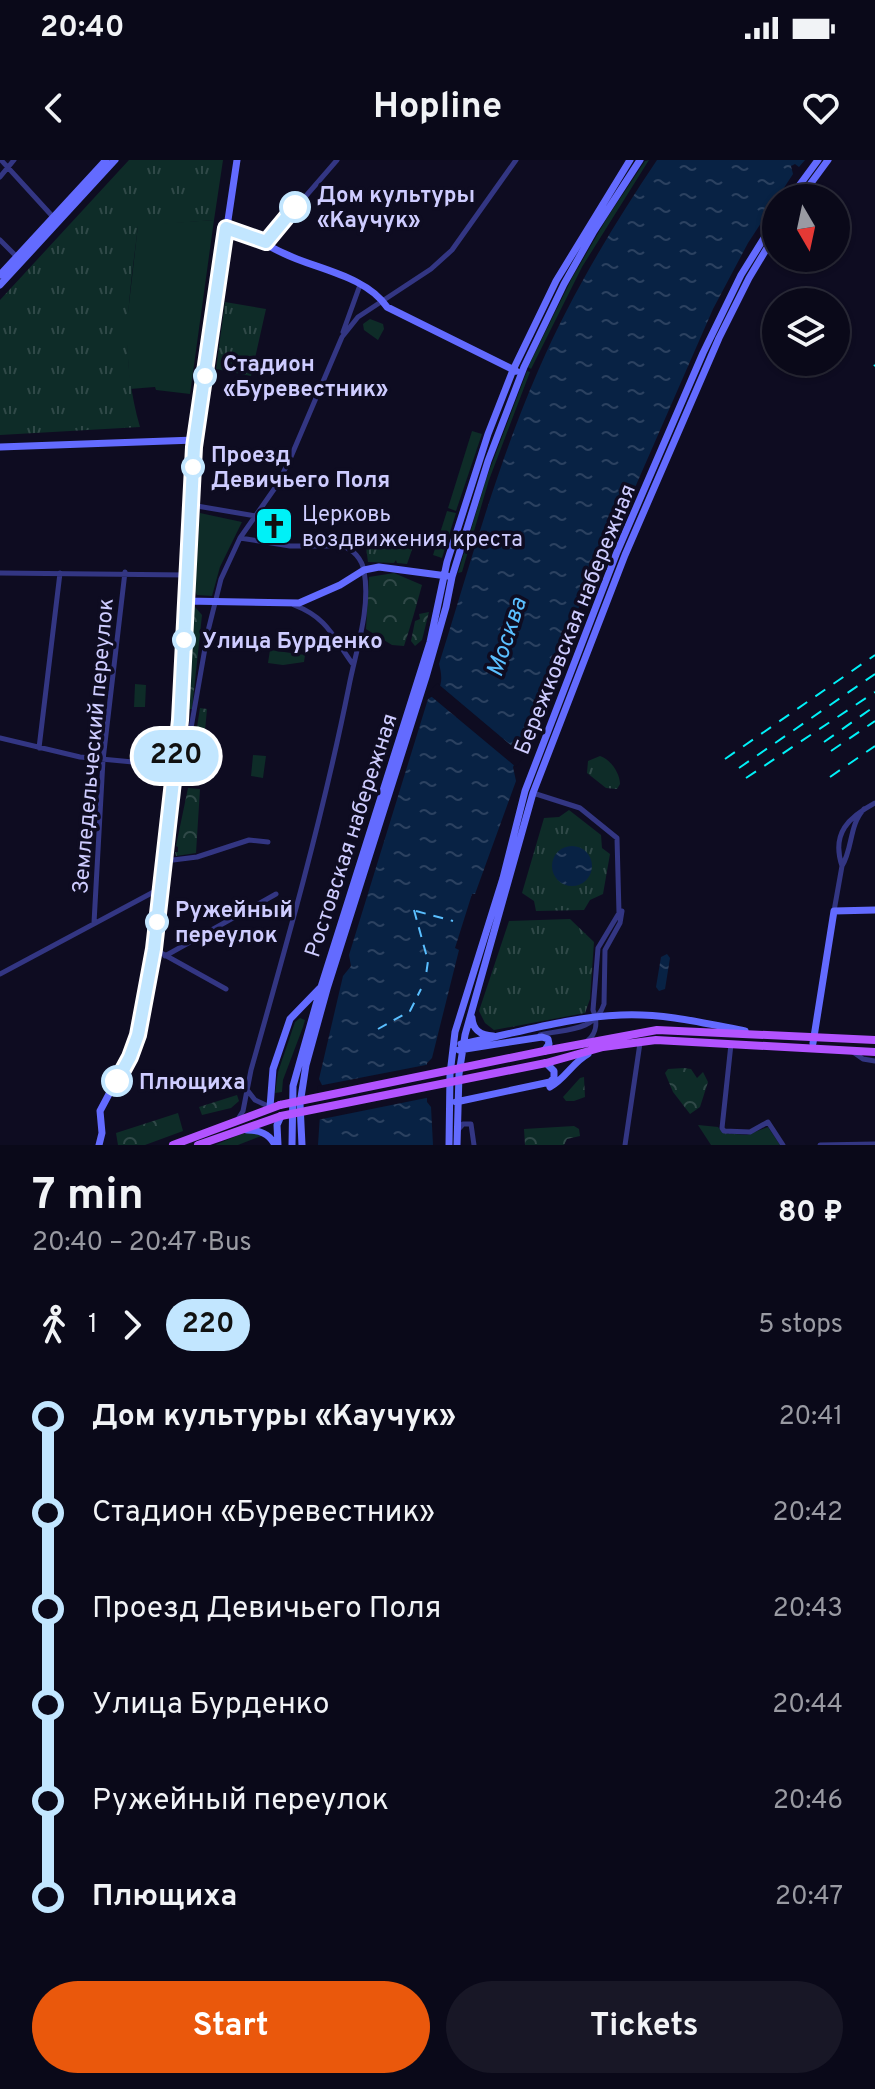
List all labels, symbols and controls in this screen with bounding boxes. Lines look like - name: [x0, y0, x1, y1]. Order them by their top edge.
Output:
- text: 20:40: [40, 10, 124, 47]
- text: Hopline: [373, 85, 502, 131]
- icon: back: [32, 86, 76, 130]
- icon: heart: [799, 86, 843, 130]
- place label: Дом культуры «Каучук»: [317, 183, 475, 235]
- north arrow: [762, 184, 850, 272]
- map controls: [762, 184, 850, 376]
- marker: Дом культуры «Каучук»: [280, 192, 310, 222]
- button: layers: [762, 288, 850, 376]
- place label: Стадион «Буревестник»: [223, 352, 388, 404]
- marker: Стадион «Буревестник»: [194, 365, 216, 387]
- place label: Проезд Девичьего Поля: [211, 443, 390, 495]
- marker: Проезд Девичьего Поля: [182, 456, 204, 478]
- street label: Бережковская набережная: [510, 481, 643, 759]
- place label: Церковь воздвижения креста: [302, 502, 523, 554]
- church icon: Церковь воздвижения креста: [253, 505, 295, 547]
- water label: Москва: [481, 594, 535, 681]
- street label: Земледельческий переулок: [68, 597, 121, 895]
- marker: Улица Бурденко: [173, 629, 195, 651]
- place label: Улица Бурденко: [202, 629, 383, 656]
- street label: Ростовская набережная: [300, 710, 405, 961]
- line badge: 220: [130, 730, 222, 782]
- text: 220: [150, 738, 202, 774]
- place label: Ружейный переулок: [175, 898, 293, 950]
- marker: Ружейный переулок: [146, 911, 168, 933]
- marker: Плющиха: [102, 1066, 132, 1096]
- place label: Плющиха: [139, 1070, 245, 1097]
- text: 7 min: [32, 1169, 144, 1225]
- text: 80 ₽: [778, 1195, 843, 1232]
- text: 20:40 – 20:47 · Bus: [32, 1227, 252, 1260]
- icon: walk: [32, 1303, 76, 1347]
- icon: forward: [110, 1303, 154, 1347]
- text: 220: [182, 1307, 234, 1343]
- text: 1: [88, 1309, 98, 1342]
- text: 5 stops: [758, 1309, 843, 1342]
- text: Дом культуры «Каучук»: [92, 1399, 456, 1436]
- text: 20:41: [779, 1401, 843, 1434]
- text: Стадион «Буревестник»: [92, 1495, 435, 1532]
- text: 20:42: [772, 1497, 843, 1530]
- text: Проезд Девичьего Поля: [92, 1591, 441, 1628]
- text: 20:43: [773, 1593, 843, 1626]
- text: Улица Бурденко: [92, 1687, 329, 1724]
- text: 20:44: [772, 1689, 843, 1722]
- text: Ружейный переулок: [92, 1783, 389, 1820]
- text: 20:46: [773, 1785, 843, 1818]
- text: Плющиха: [92, 1879, 237, 1916]
- text: 20:47: [775, 1881, 843, 1914]
- button: Start: [32, 1981, 430, 2073]
- button: Tickets: [446, 1981, 843, 2073]

